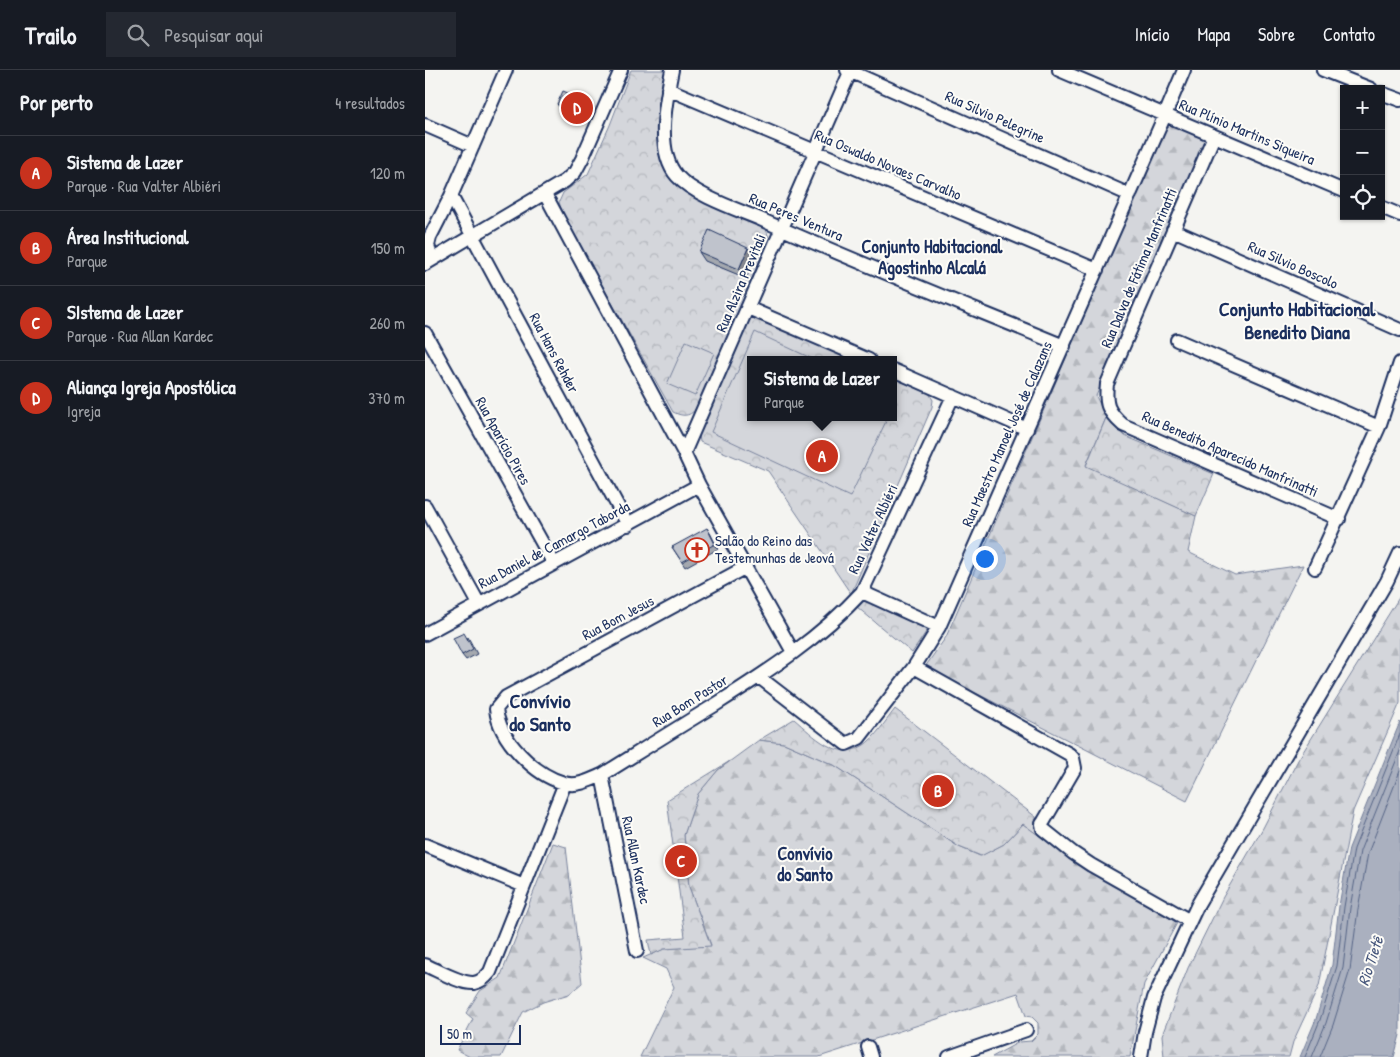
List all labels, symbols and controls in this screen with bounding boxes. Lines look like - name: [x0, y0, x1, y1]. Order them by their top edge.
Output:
- search box: [106, 12, 456, 57]
- text: Trailo: [25, 19, 76, 51]
- icon: search: [124, 21, 152, 49]
- text: Pesquisar aqui: [164, 22, 264, 48]
- text: Início: [1135, 22, 1169, 47]
- text: Mapa: [1197, 22, 1230, 47]
- text: Sobre: [1258, 22, 1295, 47]
- text: Contato: [1323, 22, 1375, 47]
- street label: Rua Silvio Pelegrine: [942, 85, 1048, 148]
- map controls: [1340, 85, 1385, 220]
- button: +: [1340, 85, 1385, 130]
- text: Por perto: [20, 88, 93, 117]
- pin: D: [561, 89, 593, 127]
- text: 4 resultados: [335, 92, 405, 114]
- street label: Rua Plínio Martins Siqueira: [1176, 93, 1318, 170]
- street label: Rua Oswaldo Novaes Carvalho: [812, 124, 965, 205]
- button: −: [1340, 130, 1385, 175]
- text: Sistema de Lazer: [67, 149, 183, 175]
- text: A: [32, 162, 40, 184]
- text: 120 m: [370, 162, 405, 184]
- text: Parque · Rua Valter Albiéri: [67, 175, 221, 197]
- button: locate: [1340, 175, 1385, 220]
- street label: Rua Dalva de Fátima Manfrinatti: [1095, 185, 1182, 351]
- street label: Rua Peres Ventura: [746, 187, 847, 246]
- text: Área Institucional: [67, 224, 189, 250]
- street label: Rua Alzira Previtali: [710, 230, 771, 335]
- district label: Conjunto Habitacional Agostinho Alcalá: [862, 234, 1004, 281]
- street label: Rua Silvio Boscolo: [1245, 235, 1342, 294]
- text: B: [32, 237, 40, 259]
- text: 150 m: [371, 237, 405, 259]
- text: Parque: [67, 250, 107, 272]
- district label: Conjunto Habitacional Benedito Diana: [1219, 295, 1376, 345]
- text: SIstema de Lazer: [67, 299, 183, 325]
- street label: Rua Hans Rehder: [525, 309, 584, 397]
- text: C: [32, 312, 40, 334]
- text: 260 m: [369, 312, 405, 334]
- text: Parque · Rua Allan Kardec: [67, 325, 213, 347]
- street label: Rua Maestro Manoel José de Calazans: [956, 337, 1057, 530]
- popup: [747, 356, 897, 421]
- text: Sistema de Lazer: [764, 365, 880, 391]
- text: Aliança Igreja Apostólica: [67, 374, 236, 400]
- text: D: [32, 387, 40, 409]
- text: 370 m: [368, 387, 405, 409]
- text: Parque: [764, 391, 804, 413]
- street label: Rua Aparício Pires: [471, 393, 536, 489]
- text: Igreja: [67, 400, 100, 422]
- street label: Rua Benedito Aparecido Manfrinatti: [1139, 405, 1322, 502]
- pin: A: [806, 437, 838, 475]
- street label: Rua Valter Albiéri: [843, 481, 903, 577]
- street label: Rua Daniel de Camargo Taborda: [474, 496, 633, 593]
- place label: Salão do Reino das Testemunhas de Jeová: [715, 530, 834, 568]
- church icon: Salão do Reino das Testemunhas de Jeová: [684, 537, 710, 563]
- your location: [972, 546, 998, 572]
- street label: Rua Bom Jesus: [578, 590, 658, 645]
- street label: Rua Bom Pastor: [648, 669, 732, 732]
- district label: Convívio do Santo: [509, 687, 571, 737]
- pin: B: [922, 772, 954, 810]
- street label: Rua Allan Kardec: [617, 814, 656, 906]
- district label: Convívio do Santo: [777, 841, 833, 887]
- pin: C: [665, 842, 697, 880]
- water label: Rio Tietê: [1352, 932, 1389, 988]
- scale bar: [440, 1022, 521, 1045]
- text: 50 m: [447, 1024, 472, 1043]

